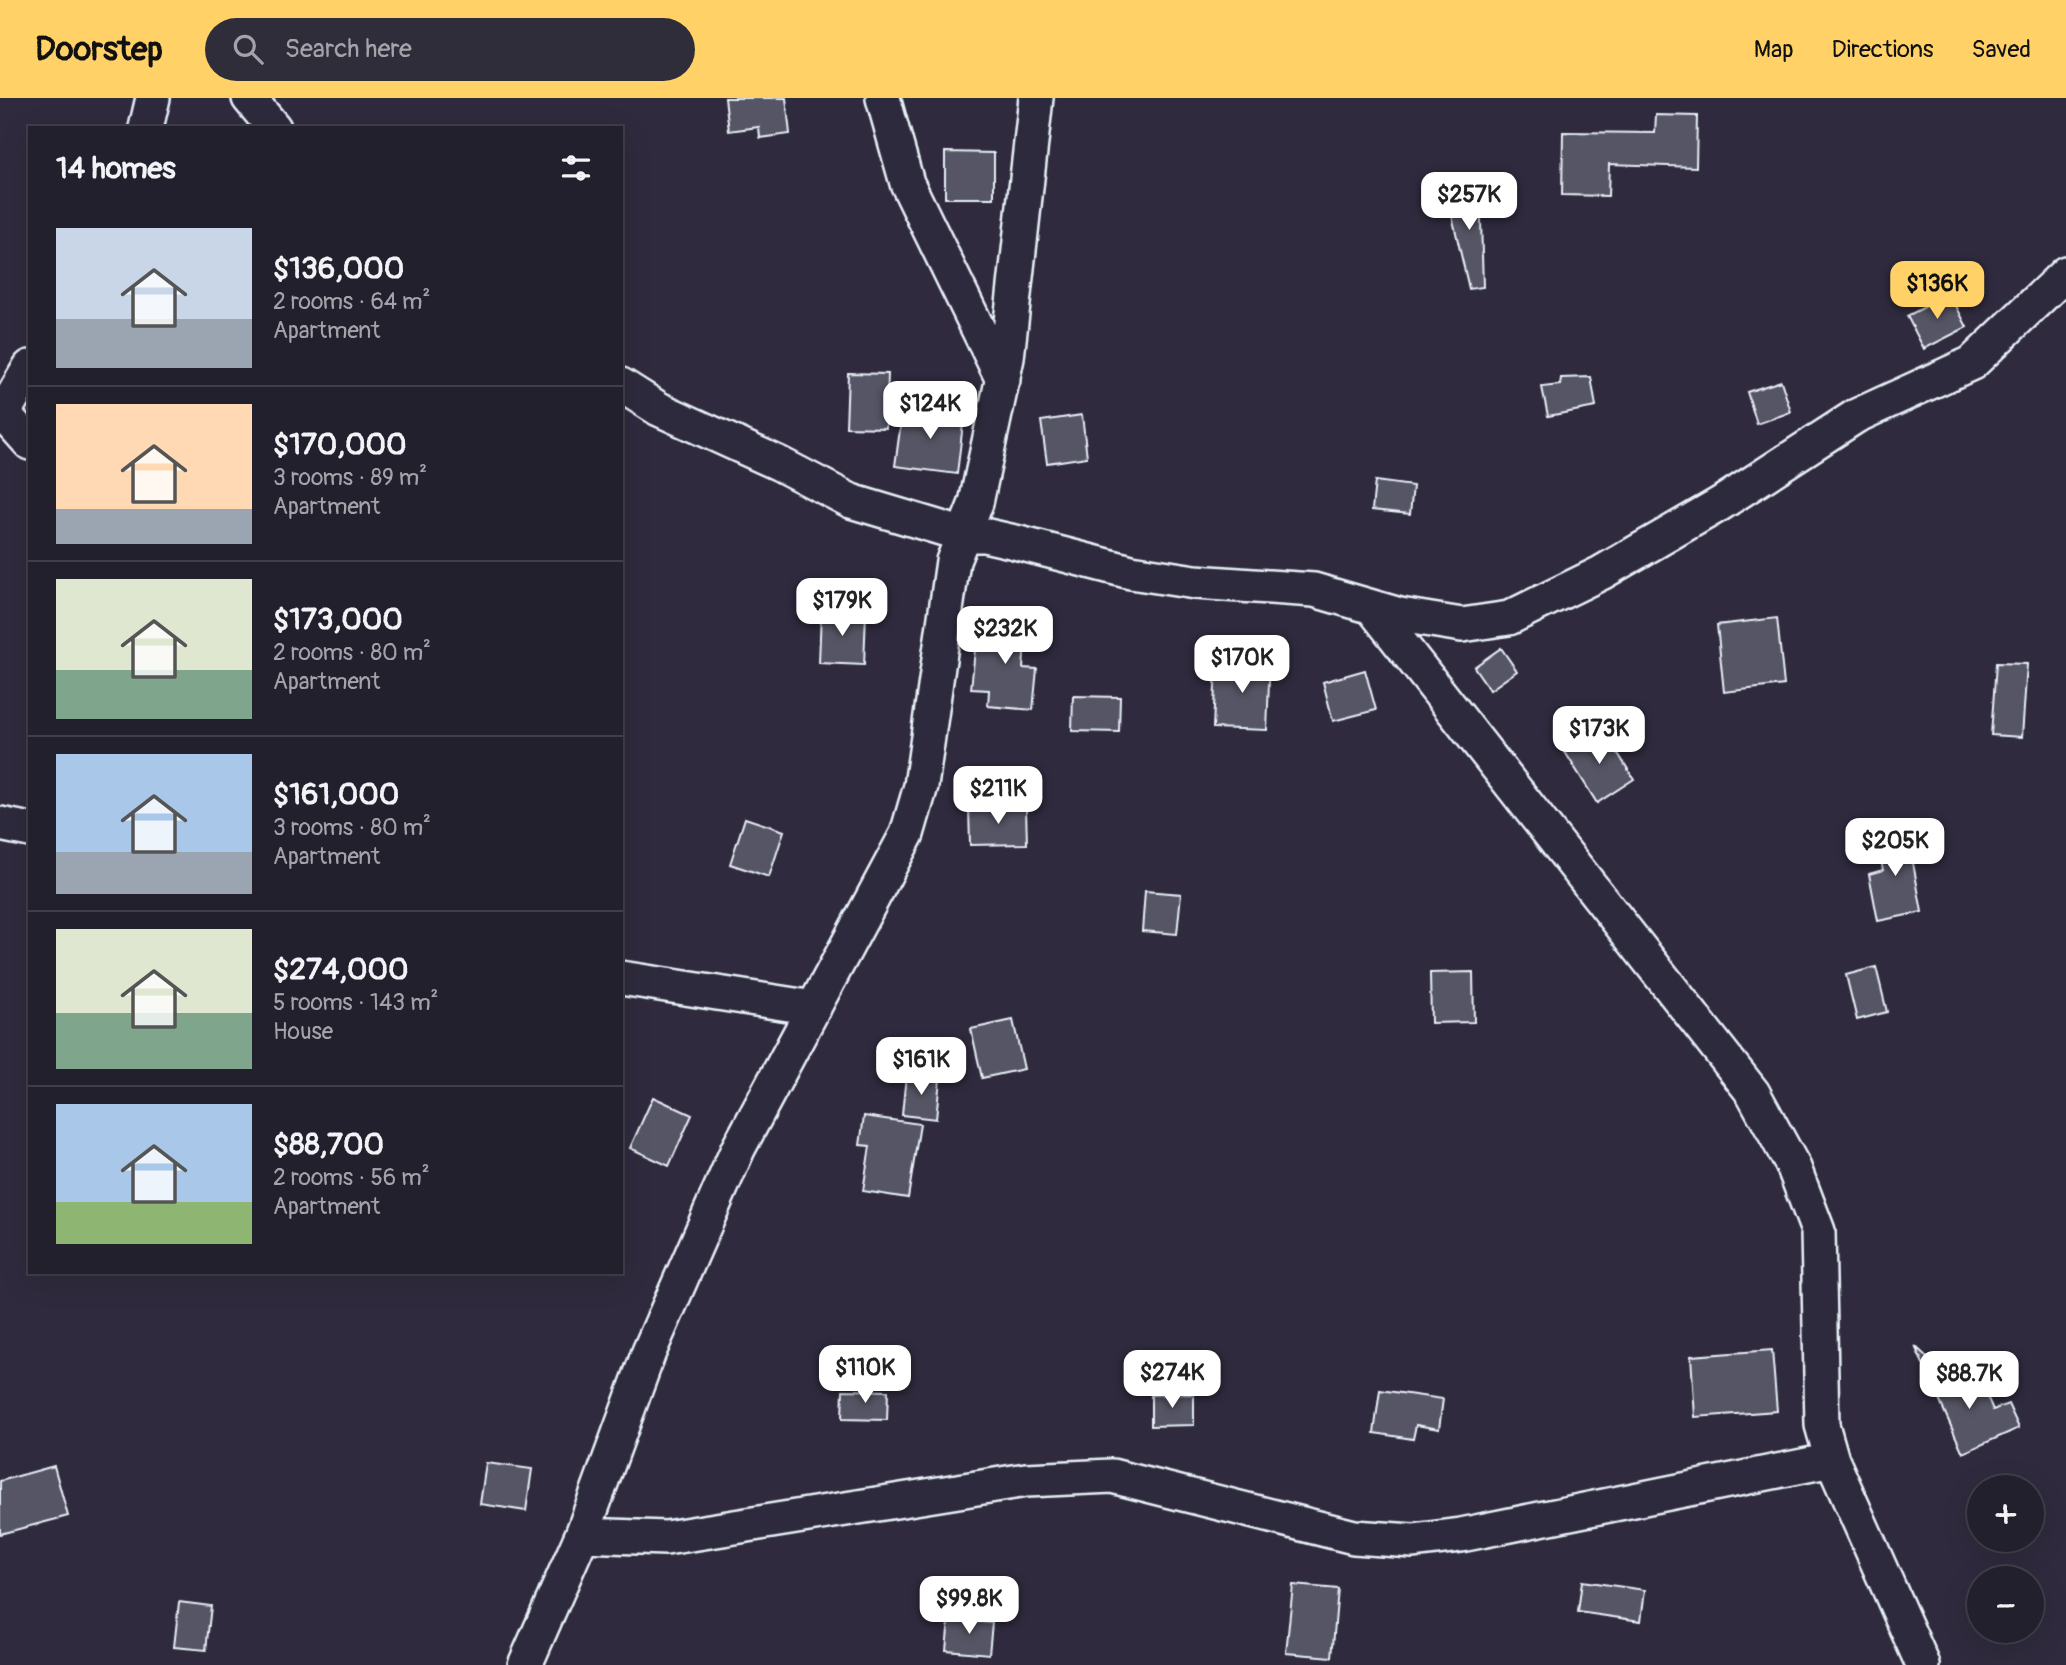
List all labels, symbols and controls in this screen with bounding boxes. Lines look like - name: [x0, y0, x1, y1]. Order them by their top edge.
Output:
- search box: [205, 18, 695, 81]
- text: Doorstep: [35, 29, 163, 70]
- icon: search: [229, 30, 267, 68]
- text: Search here: [285, 33, 412, 65]
- text: Map: [1754, 35, 1794, 64]
- text: Directions: [1832, 35, 1933, 64]
- text: Saved: [1971, 35, 2031, 64]
- icon: filters: [557, 149, 595, 187]
- text: 14 homes: [56, 150, 176, 187]
- pin: $257K: [1420, 172, 1518, 232]
- text: $257K: [1437, 180, 1501, 209]
- text: $136,000: [273, 250, 404, 287]
- icon: home: [112, 256, 196, 340]
- pin: $136K: [1888, 262, 1986, 321]
- text: $136K: [1906, 269, 1968, 298]
- text: 2 rooms · 64 m²: [273, 287, 430, 316]
- text: Apartment: [273, 316, 380, 345]
- pin: $124K: [881, 382, 979, 441]
- text: $124K: [899, 389, 961, 418]
- text: $170,000: [273, 426, 406, 463]
- icon: home: [112, 432, 196, 516]
- text: 3 rooms · 89 m²: [273, 463, 427, 492]
- text: Apartment: [273, 492, 380, 521]
- pin: $179K: [793, 578, 891, 638]
- text: $179K: [812, 586, 872, 615]
- text: $173,000: [273, 601, 403, 638]
- pin: $232K: [956, 606, 1054, 666]
- icon: home: [112, 607, 196, 691]
- text: $232K: [973, 614, 1037, 643]
- pin: $170K: [1193, 636, 1291, 695]
- text: 2 rooms · 80 m²: [273, 638, 431, 667]
- text: $170K: [1210, 643, 1274, 672]
- text: Apartment: [273, 667, 380, 696]
- pin: $173K: [1550, 706, 1648, 766]
- text: $173K: [1569, 714, 1629, 743]
- pin: $211K: [949, 766, 1047, 826]
- text: $211K: [969, 774, 1027, 803]
- text: $161,000: [273, 776, 399, 813]
- icon: home: [112, 782, 196, 866]
- text: 3 rooms · 80 m²: [273, 813, 431, 842]
- pin: $205K: [1846, 818, 1944, 878]
- text: $205K: [1861, 826, 1929, 855]
- text: Apartment: [273, 842, 380, 871]
- text: $274,000: [273, 951, 408, 988]
- icon: home: [112, 957, 196, 1041]
- text: 5 rooms · 143 m²: [273, 988, 438, 1017]
- text: House: [273, 1017, 333, 1046]
- pin: $161K: [872, 1038, 970, 1097]
- text: $161K: [892, 1045, 950, 1074]
- text: $88,700: [273, 1126, 384, 1163]
- icon: home: [112, 1132, 196, 1216]
- text: 2 rooms · 56 m²: [273, 1163, 430, 1192]
- text: Apartment: [273, 1192, 380, 1221]
- pin: $110K: [816, 1346, 914, 1405]
- pin: $274K: [1123, 1350, 1221, 1410]
- pin: $88.7K: [1912, 1352, 2026, 1411]
- text: $110K: [835, 1353, 895, 1382]
- text: $274K: [1140, 1358, 1204, 1387]
- text: $88.7K: [1936, 1359, 2002, 1388]
- map controls: [1967, 1475, 2044, 1643]
- button: +: [1967, 1475, 2044, 1552]
- button: −: [1967, 1566, 2044, 1643]
- pin: $99.8K: [912, 1576, 1026, 1636]
- text: $99.8K: [936, 1584, 1002, 1613]

